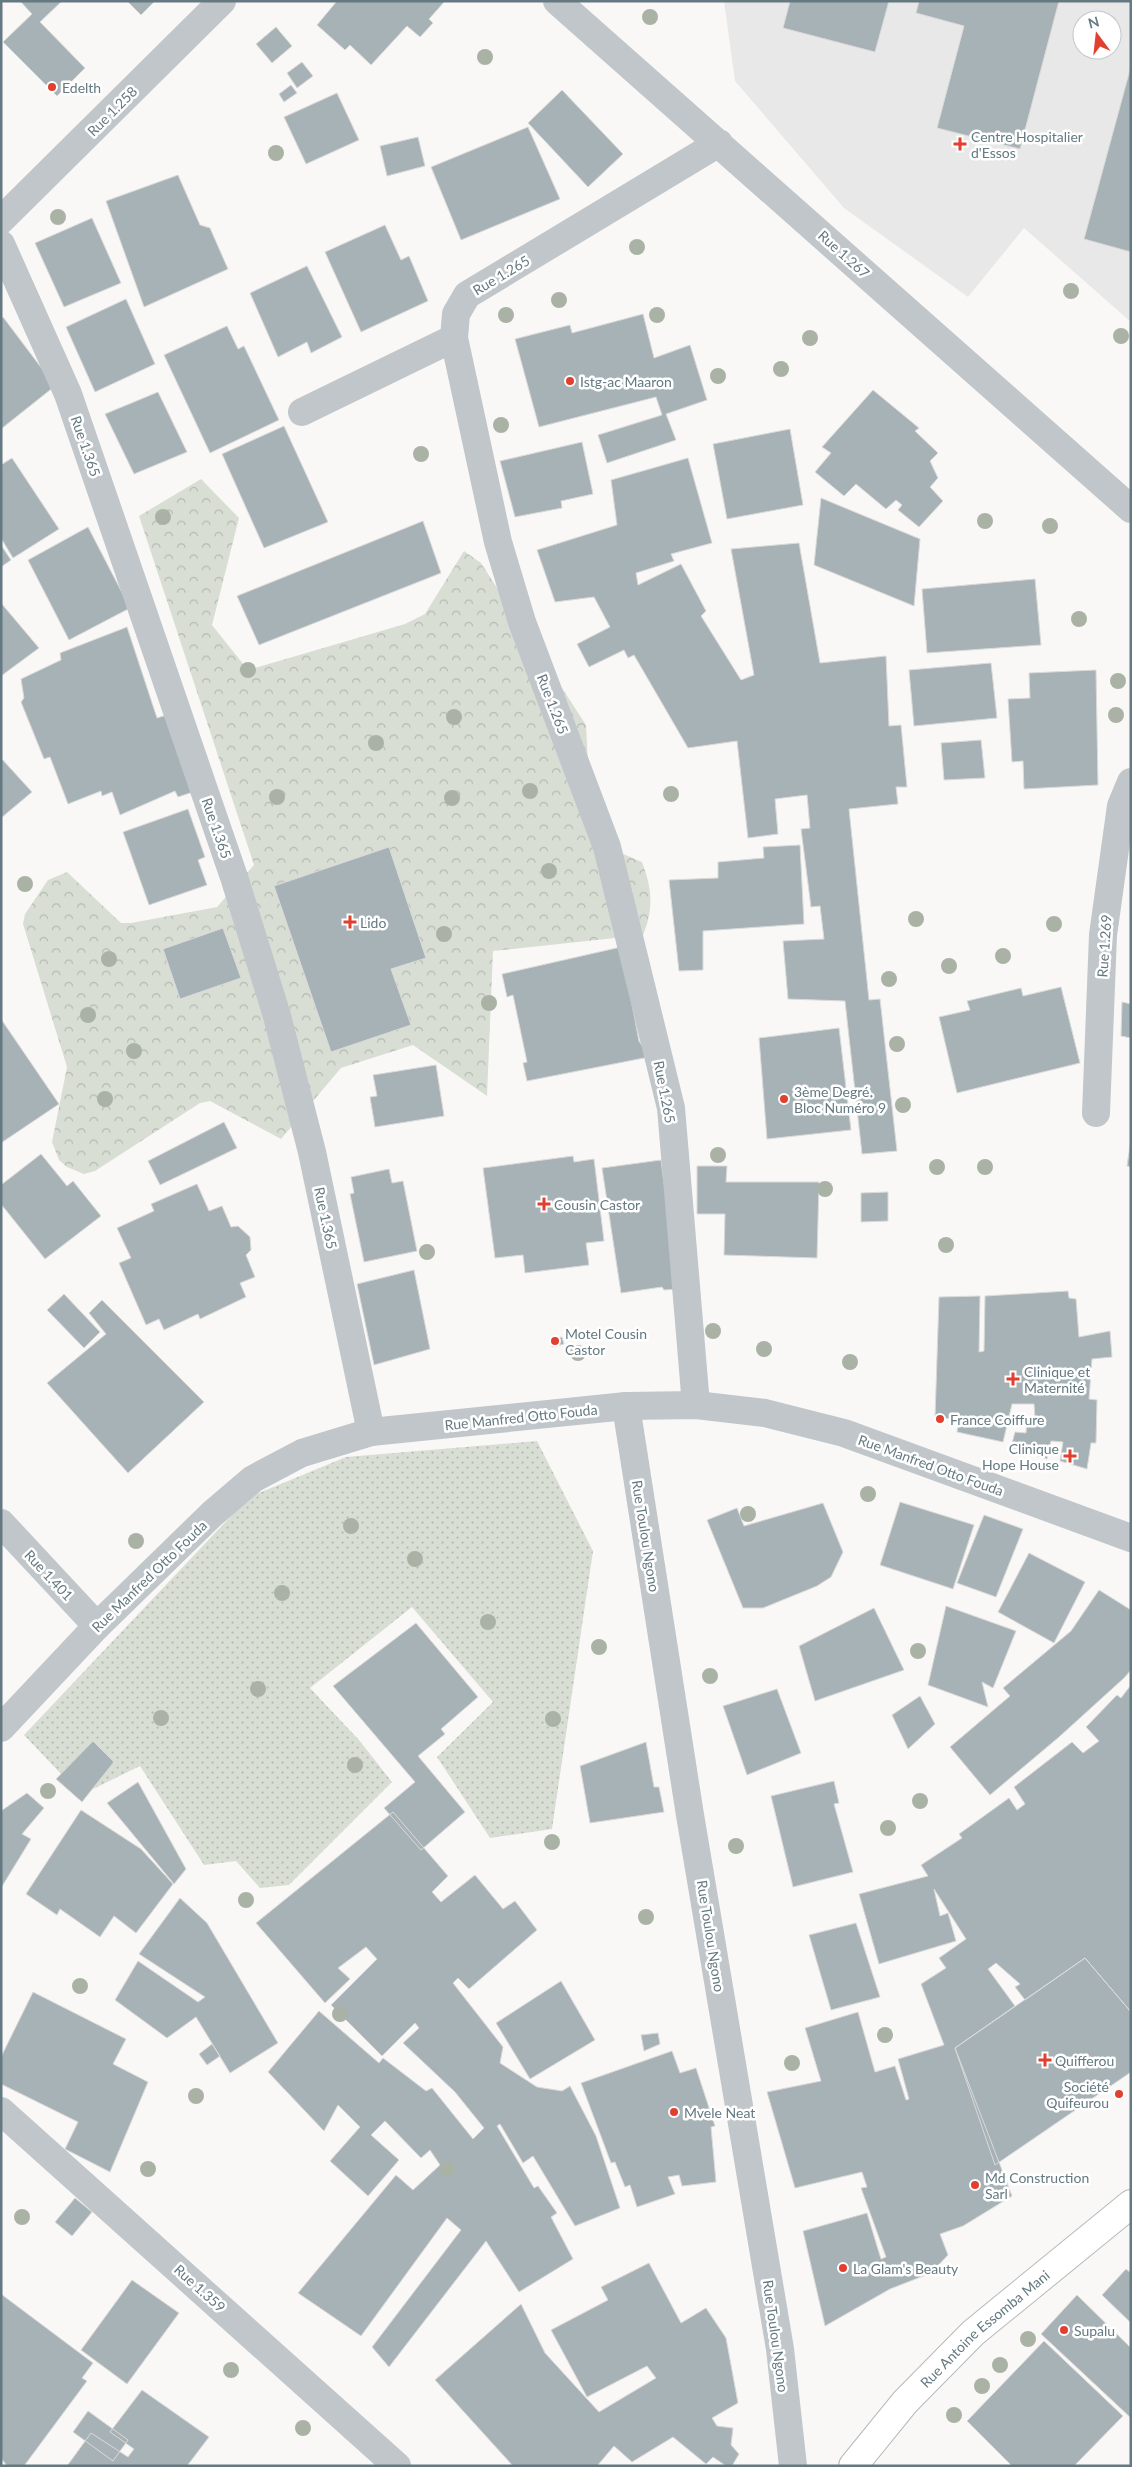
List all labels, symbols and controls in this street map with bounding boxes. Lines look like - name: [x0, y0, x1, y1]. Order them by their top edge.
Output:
- north arrow: [1072, 10, 1122, 60]
- text: N: [1086, 12, 1101, 32]
- place label: Edelth: [62, 79, 101, 96]
- marker: Edelth: [46, 81, 58, 93]
- street label: Rue 1.258: [84, 83, 140, 139]
- place label: Centre Hospitalier d'Essos: [971, 128, 1083, 161]
- marker: Centre Hospitalier d'Essos: [953, 137, 967, 151]
- street label: Rue 1.267: [815, 227, 873, 281]
- street label: Rue 1.265: [470, 251, 532, 299]
- place label: Istg-ac Maaron: [580, 373, 672, 390]
- marker: Istg-ac Maaron: [564, 375, 576, 387]
- street label: Rue 1.365: [68, 413, 104, 479]
- street label: Rue 1.265: [534, 672, 572, 736]
- street label: Rue 1.365: [199, 795, 235, 861]
- place label: Lido: [360, 914, 386, 931]
- street label: Rue 1.269: [1093, 914, 1115, 978]
- marker: Lido: [344, 916, 356, 928]
- street label: Rue 1.265: [651, 1059, 679, 1125]
- place label: 3ème Degré. Bloc Numéro 9: [794, 1083, 886, 1116]
- marker: 3ème Degré. Bloc Numéro 9: [778, 1093, 790, 1105]
- street label: Rue 1.365: [311, 1185, 341, 1251]
- place label: Cousin Castor: [554, 1196, 640, 1213]
- marker: Cousin Castor: [538, 1198, 550, 1210]
- place label: Motel Cousin Castor: [565, 1325, 647, 1358]
- marker: Motel Cousin Castor: [549, 1335, 561, 1347]
- place label: Clinique et Maternité: [1024, 1363, 1090, 1396]
- marker: Clinique et Maternité: [1006, 1372, 1020, 1386]
- street label: Rue Manfred Otto Fouda: [444, 1401, 598, 1433]
- place label: France Coiffure: [950, 1411, 1044, 1428]
- marker: France Coiffure: [934, 1413, 946, 1425]
- street label: Rue Manfred Otto Fouda: [856, 1431, 1006, 1499]
- place label: Clinique Hope House: [982, 1440, 1059, 1473]
- marker: Clinique Hope House: [1063, 1449, 1077, 1463]
- street label: Rue Toulou Ngono: [629, 1479, 663, 1593]
- street label: Rue Manfred Otto Fouda: [88, 1517, 210, 1635]
- street label: Rue 1.401: [21, 1546, 77, 1604]
- street label: Rue Toulou Ngono: [694, 1879, 728, 1993]
- place label: Quifferou: [1055, 2052, 1114, 2069]
- marker: Quifferou: [1039, 2054, 1051, 2066]
- place label: Société Quifeurou: [1046, 2078, 1109, 2111]
- marker: Société Quifeurou: [1113, 2088, 1125, 2100]
- place label: Mvele Neat: [684, 2104, 755, 2121]
- marker: Mvele Neat: [668, 2106, 680, 2118]
- place label: Md Construction Sarl: [985, 2169, 1089, 2202]
- marker: Md Construction Sarl: [969, 2179, 981, 2191]
- place label: La Glam's Beauty: [853, 2260, 959, 2277]
- street label: Rue 1.359: [171, 2261, 229, 2315]
- marker: La Glam's Beauty: [837, 2262, 849, 2274]
- street label: Rue Antoine Essomba Mani: [916, 2266, 1053, 2391]
- street label: Rue Toulou Ngono: [760, 2279, 792, 2393]
- place label: Supalu: [1074, 2322, 1115, 2339]
- marker: Supalu: [1058, 2324, 1070, 2336]

